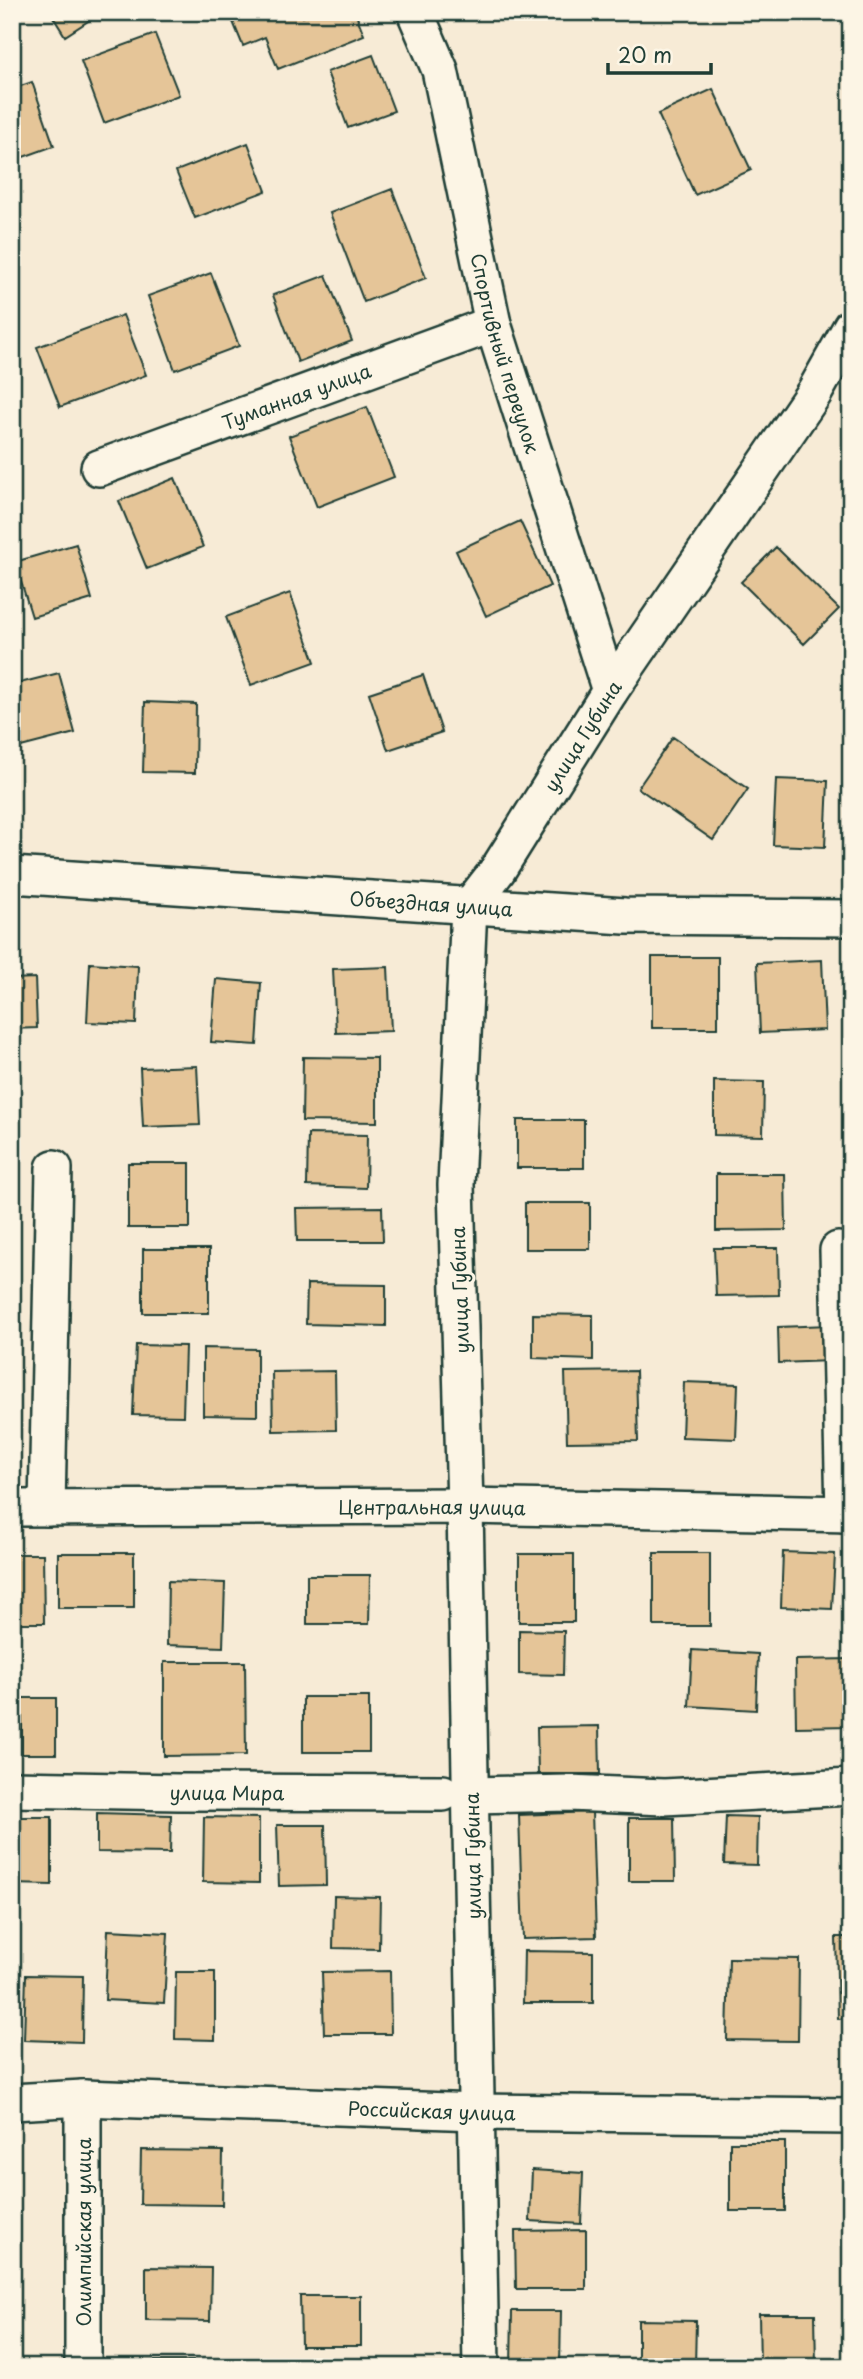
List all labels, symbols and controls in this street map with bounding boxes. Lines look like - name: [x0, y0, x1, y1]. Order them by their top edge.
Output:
- scale bar: [608, 32, 711, 76]
- text: 20 m: [618, 38, 672, 70]
- street label: Спортивный переулок: [465, 251, 547, 457]
- street label: Туманная улица: [218, 356, 375, 436]
- street label: улица Губина: [536, 674, 628, 797]
- street label: Объездная улица: [349, 884, 514, 922]
- street label: улица Губина: [443, 1226, 475, 1354]
- street label: Центральная улица: [338, 1492, 526, 1521]
- street label: улица Мира: [169, 1778, 284, 1806]
- street label: улица Губина: [457, 1792, 487, 1920]
- street label: Российская улица: [347, 2093, 516, 2126]
- street label: Олимпийская улица: [69, 2138, 97, 2326]

